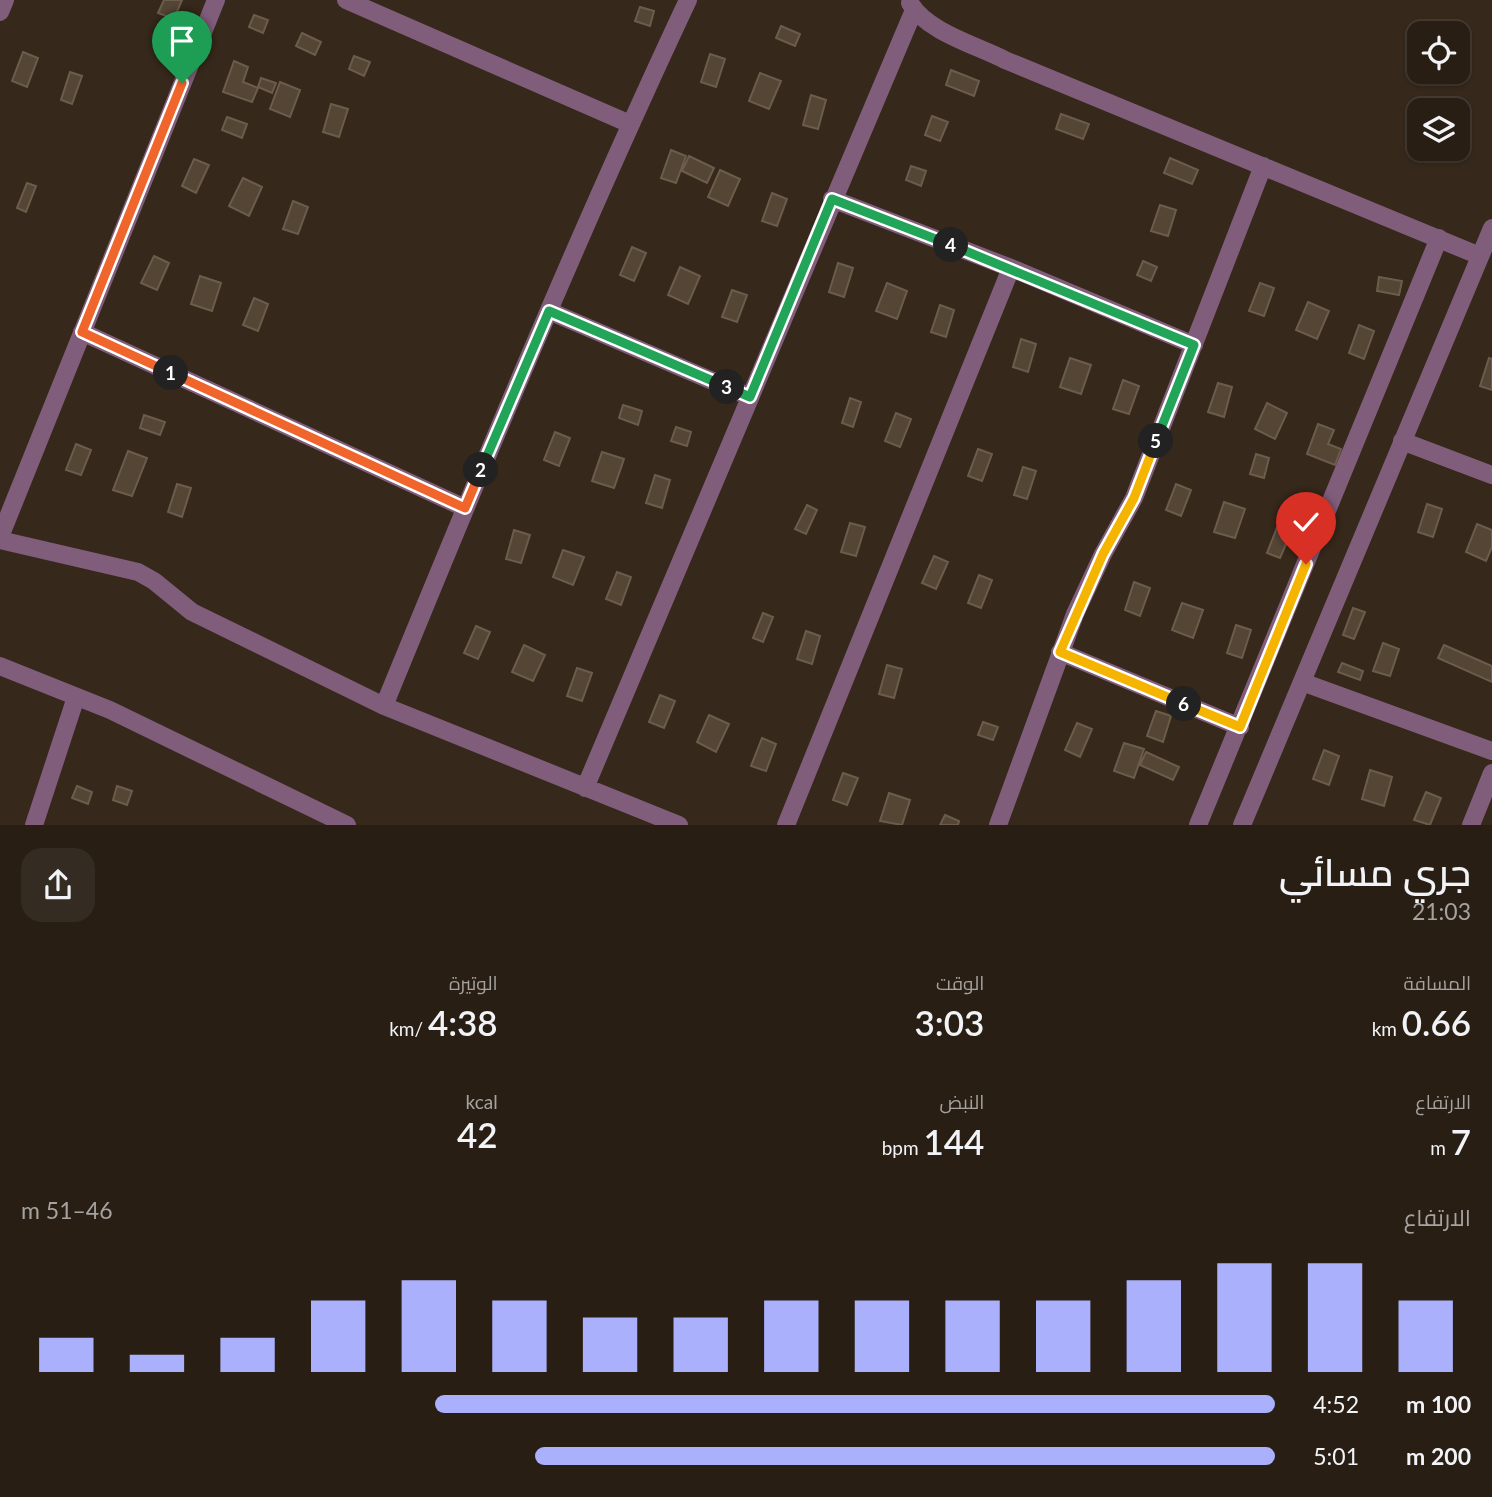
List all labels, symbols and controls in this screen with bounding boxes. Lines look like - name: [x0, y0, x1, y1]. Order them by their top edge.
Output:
- pin: [152, 11, 212, 83]
- map controls: [1407, 21, 1470, 161]
- button: locate: [1407, 21, 1470, 84]
- icon: arrive: [163, 22, 201, 60]
- button: layers: [1407, 98, 1470, 161]
- pin: 4: [934, 228, 968, 262]
- text: 4: [945, 233, 956, 256]
- pin: 1: [154, 356, 188, 390]
- text: 1: [165, 361, 176, 384]
- pin: 3: [710, 370, 744, 404]
- text: 3: [721, 375, 732, 398]
- pin: 5: [1138, 424, 1174, 458]
- text: 5: [1150, 429, 1161, 452]
- pin: 2: [463, 452, 498, 488]
- text: 2: [475, 458, 486, 481]
- pin: [1276, 492, 1336, 564]
- icon: check: [1287, 503, 1325, 541]
- pin: 6: [1166, 686, 1202, 722]
- text: 6: [1178, 692, 1189, 715]
- button: share: [21, 848, 95, 922]
- text: جري مسائي: [1279, 848, 1471, 894]
- text: 21:03: [1412, 897, 1471, 925]
- text: الوتيرة: [449, 971, 498, 994]
- text: الوقت: [936, 971, 984, 994]
- text: المسافة: [1403, 971, 1471, 994]
- text: 4:38: [428, 1001, 498, 1043]
- text: 3:03: [915, 1001, 984, 1043]
- text: 0.66: [1402, 1001, 1471, 1043]
- text: /km: [389, 1017, 428, 1040]
- text: km: [1372, 1017, 1402, 1040]
- text: kcal: [466, 1090, 498, 1113]
- text: النبض: [940, 1090, 984, 1113]
- text: الارتفاع: [1415, 1090, 1471, 1113]
- text: 42: [457, 1113, 498, 1155]
- text: 144: [923, 1120, 984, 1162]
- text: 7: [1451, 1120, 1471, 1162]
- text: bpm: [882, 1136, 923, 1159]
- text: m: [1430, 1136, 1451, 1159]
- text: 46–51 m: [21, 1196, 113, 1224]
- text: الارتفاع: [1404, 1203, 1471, 1231]
- text: 4:52: [1313, 1390, 1359, 1418]
- text: 100 m: [1406, 1390, 1471, 1418]
- text: 5:01: [1313, 1442, 1359, 1470]
- text: 200 m: [1406, 1442, 1471, 1470]

